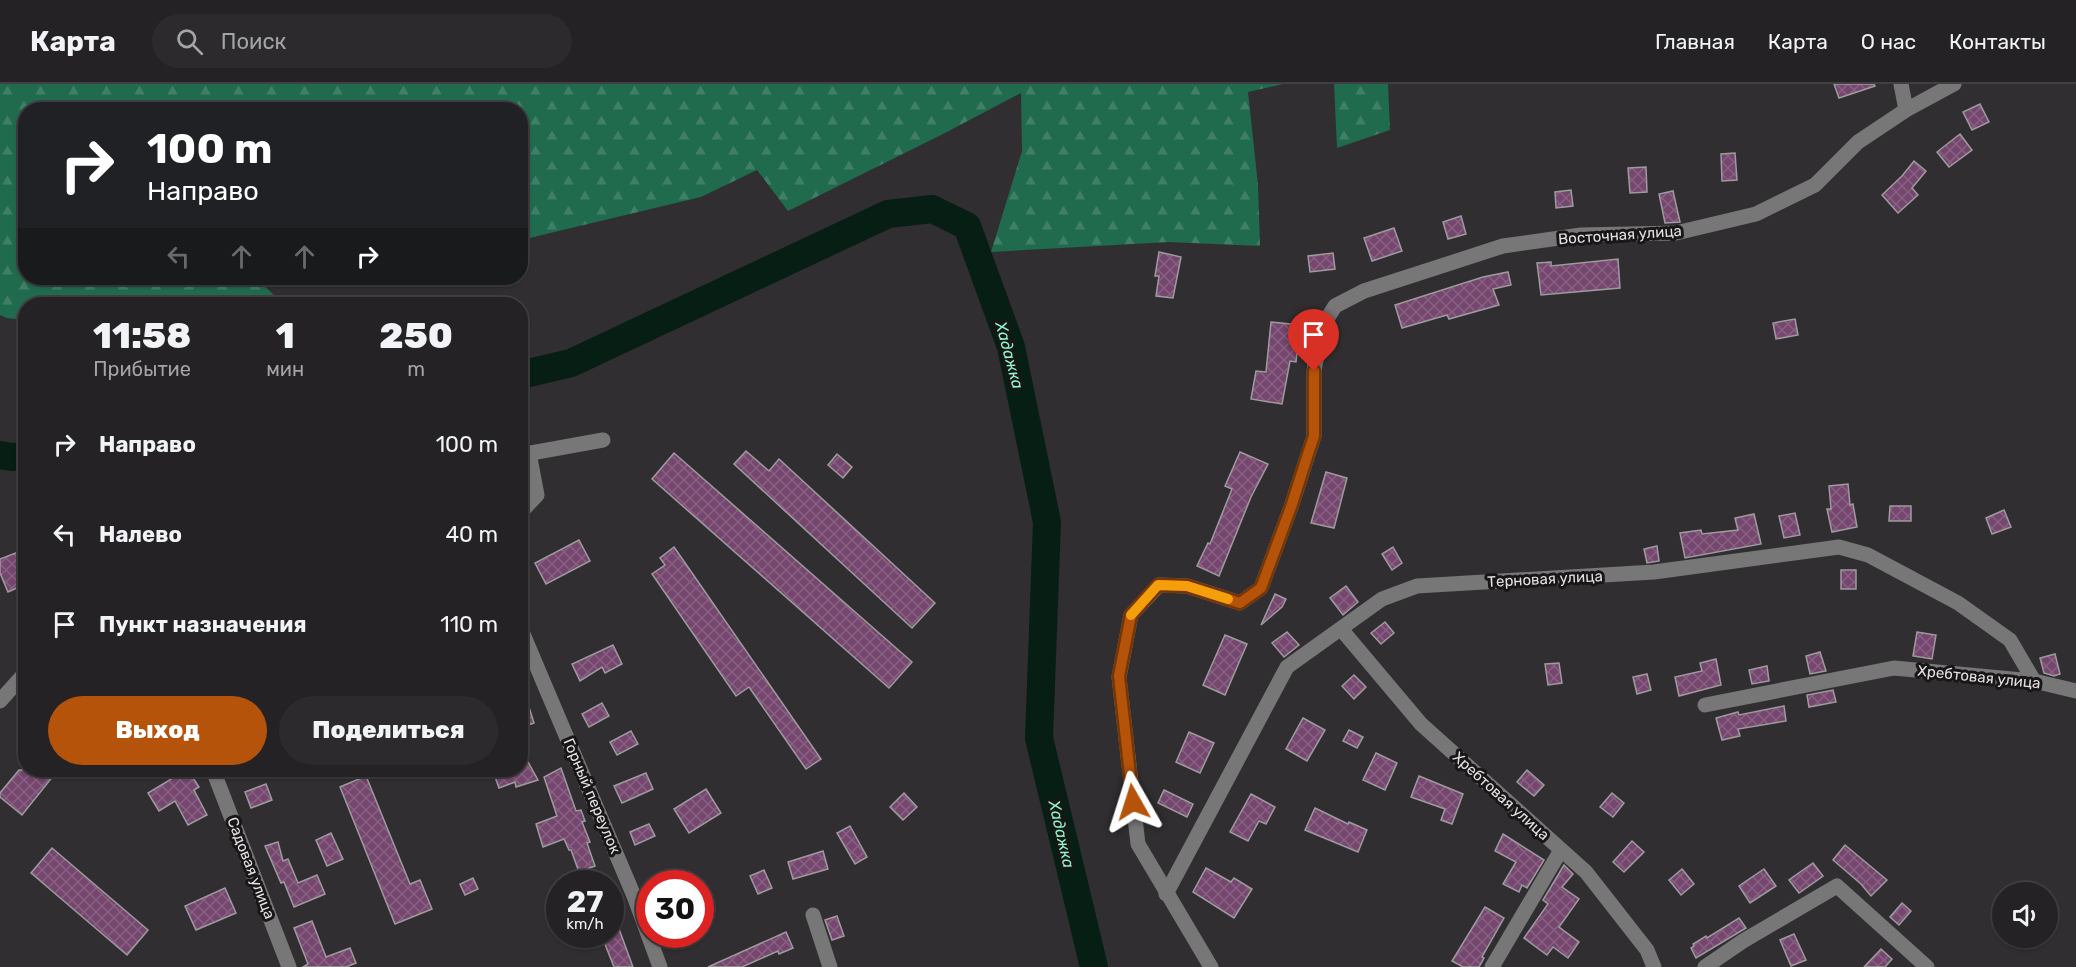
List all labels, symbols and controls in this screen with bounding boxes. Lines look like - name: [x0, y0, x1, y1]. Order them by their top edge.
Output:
- search box: [152, 14, 572, 68]
- text: Карта: [30, 25, 116, 58]
- icon: search: [173, 25, 206, 58]
- text: Поиск: [221, 28, 286, 55]
- text: Главная: [1655, 29, 1735, 54]
- text: Карта: [1768, 29, 1828, 54]
- text: О нас: [1861, 29, 1916, 54]
- text: Контакты: [1949, 29, 2046, 54]
- text: 100 m: [147, 124, 272, 174]
- icon: right: [48, 126, 126, 204]
- text: Направо: [147, 175, 259, 207]
- street label: Восточная улица: [1558, 222, 1682, 248]
- icon: left: [162, 240, 195, 273]
- icon: ahead: [225, 240, 258, 273]
- icon: ahead: [288, 240, 321, 273]
- icon: right: [351, 240, 384, 273]
- pin: [1288, 309, 1339, 371]
- text: 11:58: [93, 314, 191, 357]
- text: 1: [276, 314, 295, 357]
- text: 250: [379, 314, 453, 357]
- water label: Хадажка: [991, 318, 1028, 391]
- icon: arrive: [1297, 318, 1330, 351]
- text: Прибытие: [93, 357, 191, 381]
- text: мин: [266, 357, 304, 381]
- text: m: [407, 357, 425, 381]
- icon: right: [48, 428, 81, 461]
- text: Направо: [99, 431, 196, 458]
- text: 100 m: [436, 431, 498, 458]
- icon: left: [48, 518, 81, 551]
- text: Налево: [99, 521, 182, 548]
- text: 40 m: [445, 521, 498, 548]
- street label: Терновая улица: [1487, 567, 1603, 591]
- icon: arrive: [48, 608, 81, 641]
- text: Пункт назначения: [99, 611, 307, 638]
- text: 110 m: [440, 611, 498, 638]
- street label: Хребтовая улица: [1917, 662, 2041, 692]
- button: Выход: [48, 696, 267, 765]
- button: Поделиться: [279, 696, 498, 765]
- street label: Горный переулок: [560, 736, 624, 856]
- street label: Хребтовая улица: [1449, 748, 1553, 844]
- position arrow: [1101, 770, 1165, 834]
- water label: Хадажка: [1044, 797, 1079, 870]
- street label: Садовая улица: [223, 815, 279, 921]
- speed limit sign: 30: [636, 870, 714, 948]
- map controls: [1992, 882, 2058, 948]
- button: sound: [1992, 882, 2058, 948]
- text: 27: [567, 884, 603, 920]
- text: km/h: [566, 915, 604, 933]

